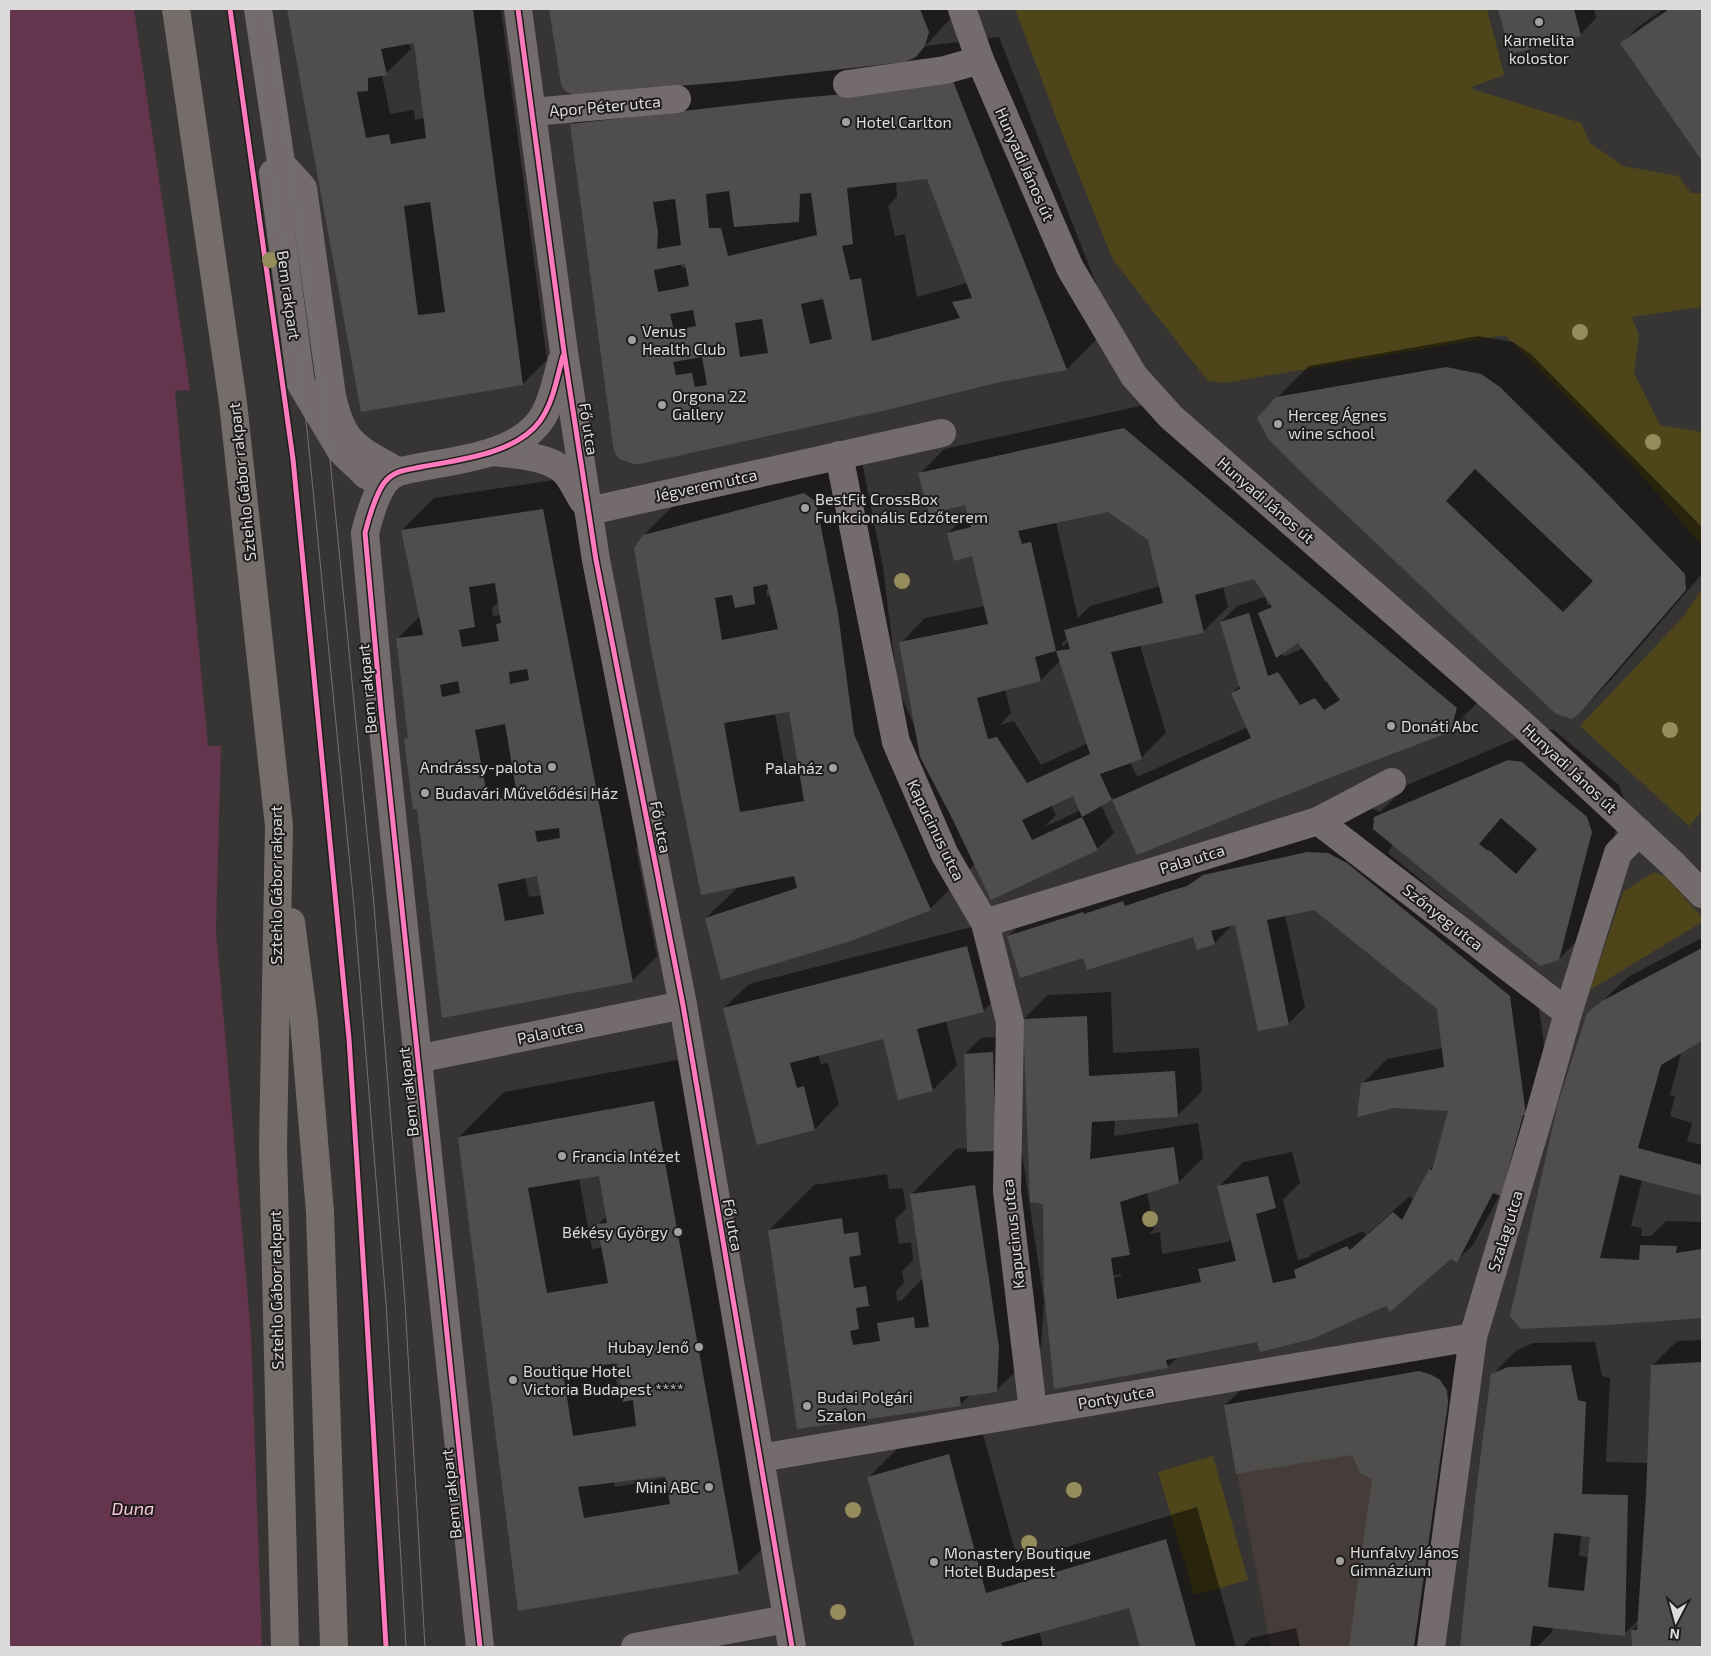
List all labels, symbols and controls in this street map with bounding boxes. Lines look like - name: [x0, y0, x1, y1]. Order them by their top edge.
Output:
- marker: Karmelita kolostor: [1533, 16, 1545, 28]
- place label: Karmelita kolostor: [1504, 30, 1574, 67]
- street label: Apor Péter utca: [548, 91, 662, 120]
- street label: Hunyadi János út: [992, 104, 1059, 223]
- place label: Hotel Carlton: [856, 112, 952, 131]
- marker: Hotel Carlton: [840, 116, 852, 128]
- street label: Bem rakpart: [274, 249, 305, 341]
- place label: Venus Health Club: [642, 321, 726, 358]
- marker: Venus Health Club: [626, 334, 638, 346]
- place label: Orgona 22 Gallery: [672, 386, 747, 423]
- marker: Orgona 22 Gallery: [656, 399, 668, 411]
- street label: Fő utca: [576, 401, 603, 457]
- street label: Sztehlo Gábor rakpart: [224, 402, 259, 562]
- place label: Herceg Ágnes wine school: [1288, 405, 1387, 442]
- marker: Herceg Ágnes wine school: [1272, 418, 1284, 430]
- street label: Hunyadi János út: [1214, 452, 1319, 547]
- street label: Jégverem utca: [653, 464, 759, 505]
- place label: BestFit CrossBox Funkcionális Edzőterem: [815, 489, 988, 526]
- marker: BestFit CrossBox Funkcionális Edzőterem: [799, 502, 811, 514]
- street label: Bem rakpart: [353, 643, 380, 735]
- place label: Donáti Abc: [1401, 716, 1479, 735]
- street label: Hunyadi János út: [1519, 719, 1622, 816]
- marker: Donáti Abc: [1385, 720, 1397, 732]
- place label: Andrássy-palota: [420, 757, 542, 776]
- place label: Palaház: [765, 758, 823, 777]
- marker: Andrássy-palota: [546, 761, 558, 773]
- marker: Palaház: [827, 762, 839, 774]
- street label: Kapucinus utca: [904, 776, 969, 884]
- place label: Budavári Művelődési Ház: [435, 783, 618, 802]
- marker: Budavári Művelődési Ház: [419, 787, 431, 799]
- street label: Fő utca: [647, 799, 676, 855]
- street label: Sztehlo Gábor rakpart: [266, 805, 285, 965]
- street label: Pala utca: [1157, 840, 1227, 877]
- street label: Szőnyeg utca: [1399, 879, 1487, 954]
- street label: Pala utca: [515, 1015, 585, 1048]
- street label: Bem rakpart: [393, 1046, 422, 1138]
- place label: Francia Intézet: [572, 1146, 680, 1165]
- marker: Francia Intézet: [556, 1150, 568, 1162]
- street label: Kapucinus utca: [997, 1178, 1028, 1290]
- street label: Szalag utca: [1483, 1188, 1526, 1274]
- street label: Fő utca: [720, 1197, 747, 1253]
- street label: Sztehlo Gábor rakpart: [265, 1210, 286, 1370]
- place label: Békésy György: [562, 1222, 669, 1241]
- marker: Békésy György: [672, 1226, 684, 1238]
- place label: Hubay Jenő: [608, 1337, 689, 1356]
- marker: Hubay Jenő: [693, 1341, 705, 1353]
- place label: Boutique Hotel Victoria Budapest ****: [523, 1361, 684, 1398]
- marker: Boutique Hotel Victoria Budapest ****: [507, 1374, 519, 1386]
- street label: Ponty utca: [1076, 1380, 1156, 1413]
- place label: Budai Polgári Szalon: [817, 1387, 913, 1424]
- marker: Budai Polgári Szalon: [801, 1400, 813, 1412]
- street label: Bem rakpart: [436, 1448, 465, 1540]
- place label: Mini ABC: [636, 1477, 699, 1496]
- marker: Mini ABC: [703, 1481, 715, 1493]
- water label: Duna: [112, 1497, 154, 1519]
- place label: Hunfalvy János Gimnázium: [1350, 1542, 1459, 1579]
- place label: Monastery Boutique Hotel Budapest: [944, 1543, 1091, 1580]
- marker: Hunfalvy János Gimnázium: [1334, 1555, 1346, 1567]
- marker: Monastery Boutique Hotel Budapest: [928, 1556, 940, 1568]
- north arrow: [1651, 1596, 1701, 1646]
- text: N: [1669, 1625, 1681, 1643]

